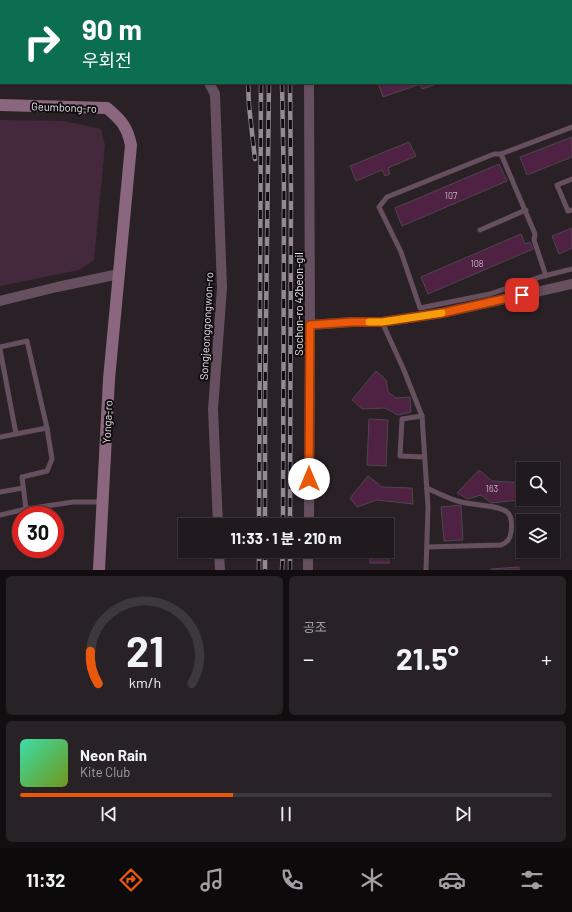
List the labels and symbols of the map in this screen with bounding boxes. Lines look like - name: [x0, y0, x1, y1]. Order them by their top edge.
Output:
- street label: Geumbong-ro: [31, 99, 97, 115]
- house number: 107: [445, 190, 458, 201]
- street label: Sochon-ro 42beon-gil: [292, 252, 305, 356]
- house number: 108: [471, 258, 484, 269]
- street label: Songjeonggongwon-ro: [197, 272, 215, 380]
- pin: [505, 278, 539, 312]
- street label: Yonga-ro: [99, 400, 115, 444]
- position arrow: [288, 458, 330, 500]
- house number: 163: [486, 483, 499, 494]
- speed limit sign: 30: [12, 506, 64, 558]

